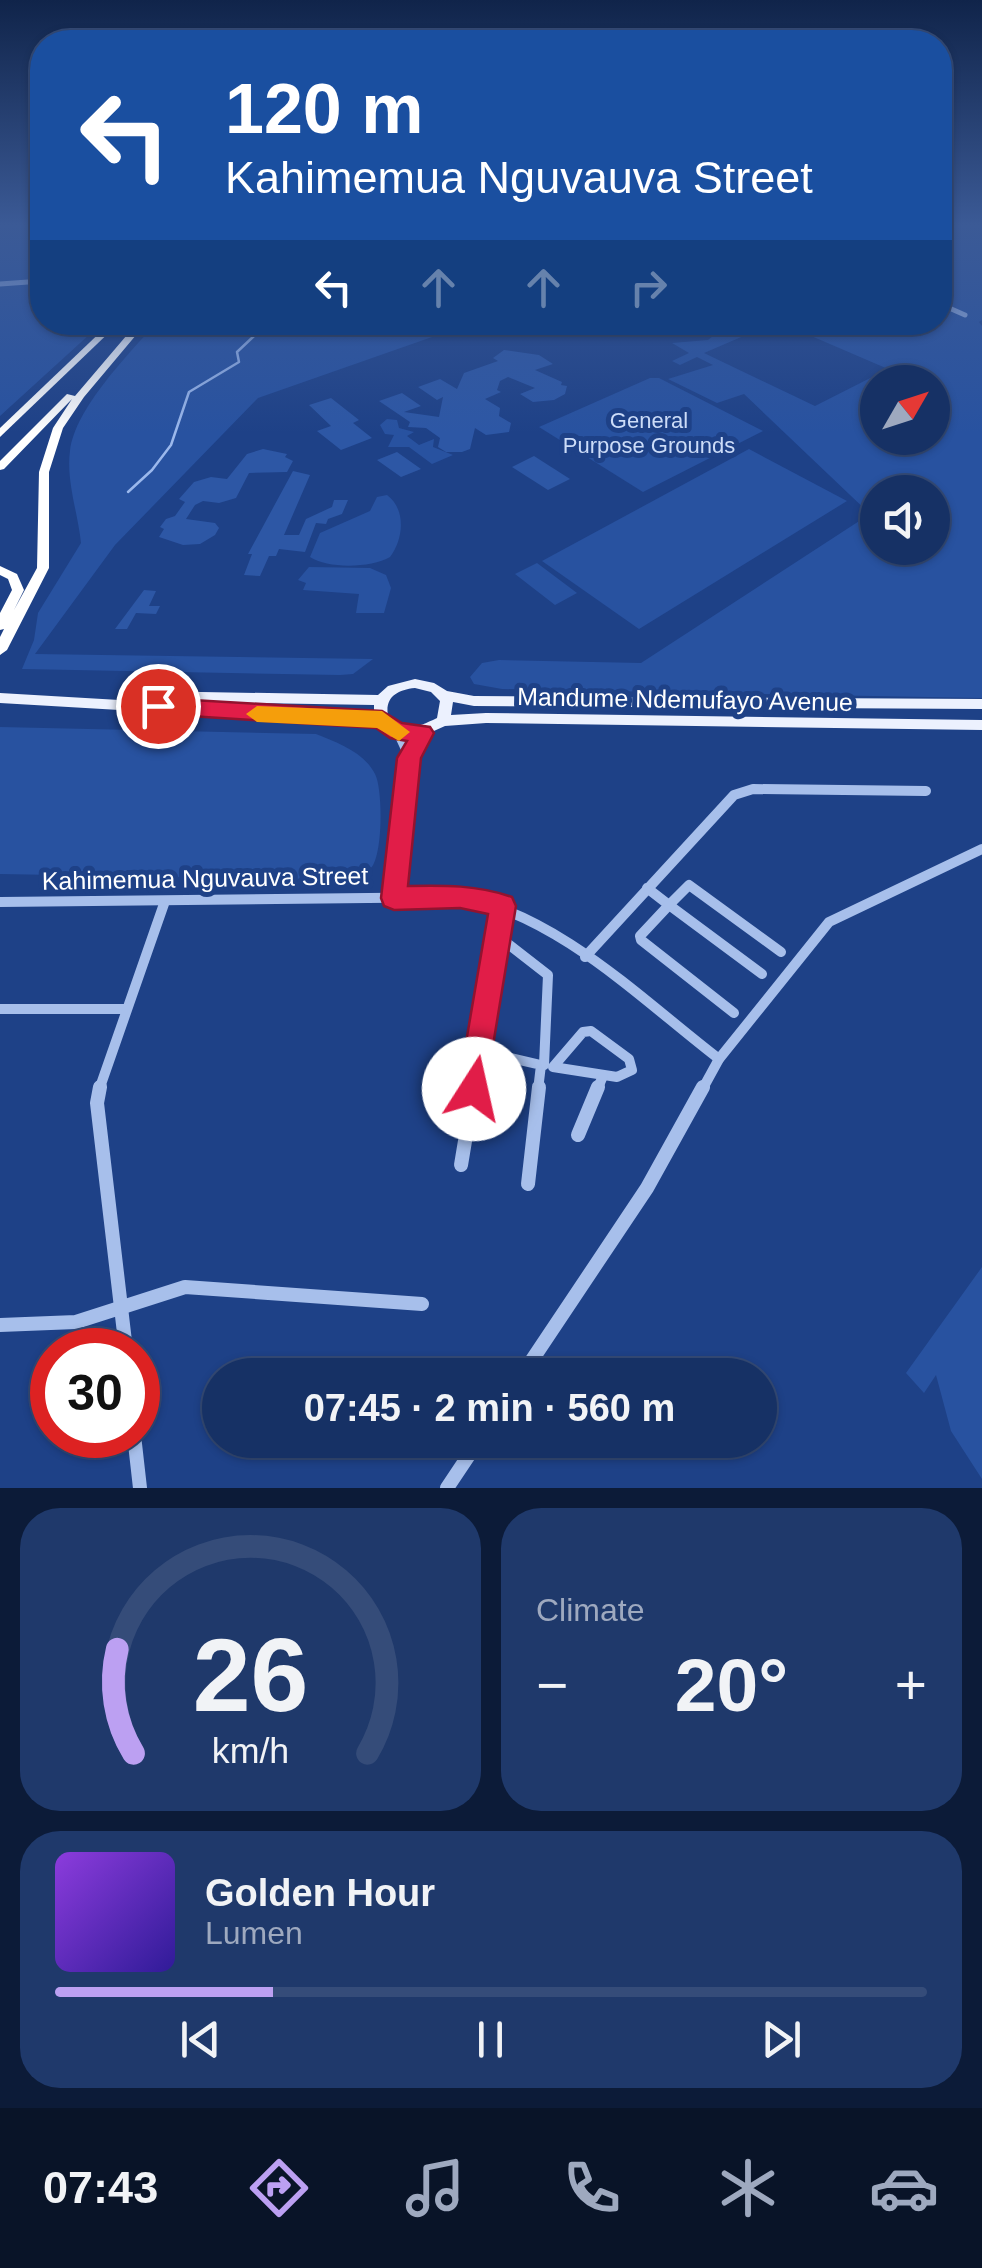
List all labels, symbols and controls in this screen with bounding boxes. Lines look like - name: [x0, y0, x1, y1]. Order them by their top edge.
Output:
- icon: left: [60, 70, 190, 200]
- text: 120 m: [225, 70, 423, 148]
- text: Kahimemua Nguvauva Street: [225, 152, 813, 203]
- icon: left: [306, 260, 361, 315]
- icon: ahead: [411, 260, 466, 315]
- icon: ahead: [516, 260, 571, 315]
- icon: right: [621, 260, 676, 315]
- north arrow: [860, 365, 950, 455]
- map controls: [860, 365, 950, 565]
- park label: General Purpose Grounds: [563, 408, 735, 458]
- button: sound: [860, 475, 950, 565]
- pin: [116, 664, 201, 749]
- icon: arrive: [131, 679, 186, 734]
- street label: Mandume Ndemufayo Avenue: [517, 682, 853, 716]
- street label: Kahimemua Nguvauva Street: [41, 861, 369, 895]
- position arrow: [422, 1037, 526, 1141]
- speed limit sign: 30: [30, 1328, 160, 1458]
- text: 07:45 · 2 min · 560 m: [304, 1387, 675, 1429]
- text: Climate: [536, 1592, 644, 1628]
- text: 26: [193, 1617, 308, 1733]
- text: 20°: [675, 1643, 788, 1727]
- text: −: [536, 1654, 568, 1716]
- text: +: [895, 1654, 927, 1716]
- text: km/h: [212, 1731, 289, 1771]
- text: Golden Hour: [205, 1872, 435, 1914]
- text: Lumen: [205, 1915, 303, 1951]
- icon: previous: [173, 2012, 228, 2067]
- icon: pause: [463, 2012, 518, 2067]
- icon: next: [754, 2012, 809, 2067]
- icon: directions: [244, 2153, 314, 2223]
- icon: music: [400, 2153, 470, 2223]
- icon: phone: [557, 2153, 627, 2223]
- icon: climate: [713, 2153, 783, 2223]
- icon: car: [869, 2153, 939, 2223]
- text: 07:43: [43, 2162, 158, 2213]

